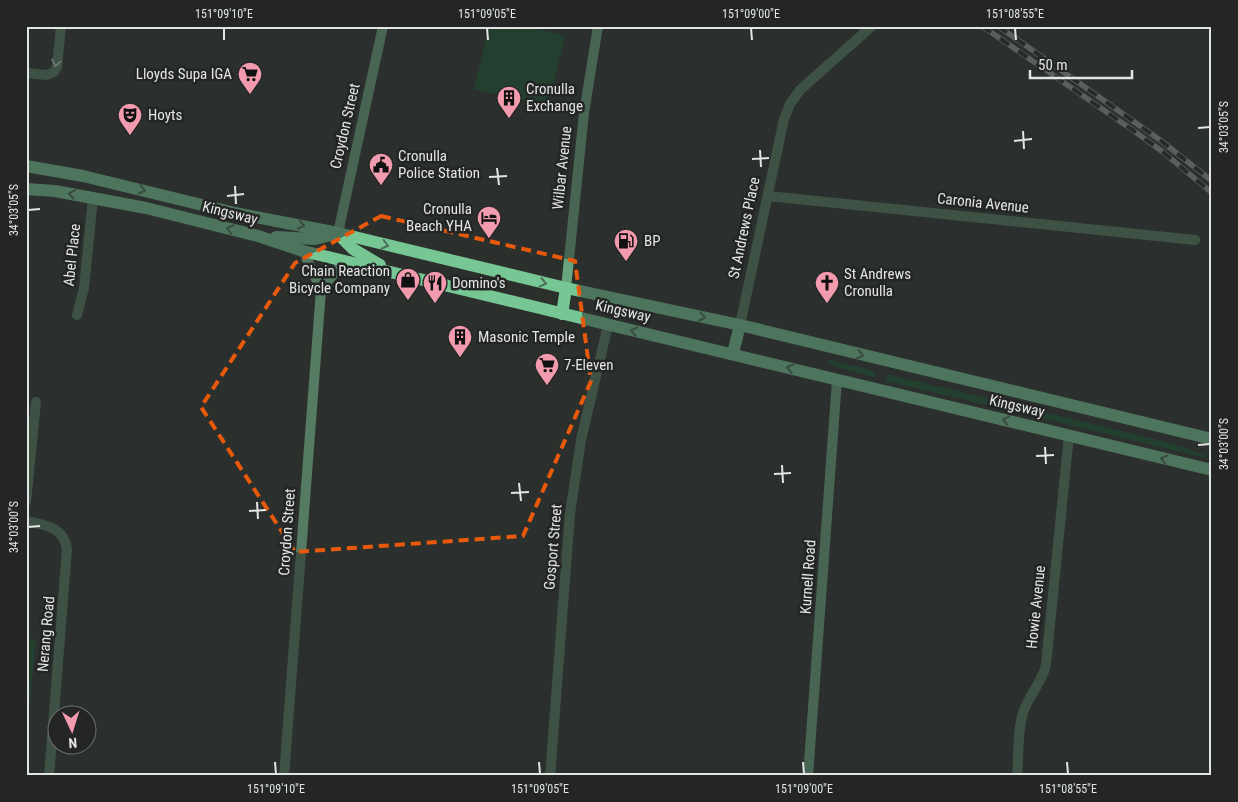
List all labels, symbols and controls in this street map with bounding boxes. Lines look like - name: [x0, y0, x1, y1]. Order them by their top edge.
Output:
- text: 151°09'10"E: [195, 7, 253, 21]
- text: 151°09'05"E: [458, 7, 516, 21]
- text: 151°09'00"E: [722, 7, 780, 21]
- text: 151°08'55"E: [986, 7, 1044, 21]
- scale bar: [1030, 48, 1133, 80]
- text: 50 m: [1038, 56, 1068, 74]
- one-way arrow: [51, 59, 62, 68]
- supermarket icon: Lloyds Supa IGA: [237, 61, 263, 95]
- place label: Lloyds Supa IGA: [136, 65, 232, 83]
- place label: Cronulla Exchange: [526, 80, 583, 115]
- street label: Croydon Street: [326, 81, 364, 171]
- building icon: Cronulla Exchange: [496, 85, 522, 119]
- text: 34°03'05"S: [1217, 101, 1231, 153]
- theatre icon: Hoyts: [117, 102, 143, 136]
- place label: Hoyts: [148, 106, 182, 124]
- street label: Wilbar Avenue: [549, 125, 575, 211]
- place label: Cronulla Police Station: [398, 147, 480, 182]
- public building icon: Cronulla Police Station: [368, 152, 394, 186]
- street label: St Andrews Place: [724, 176, 764, 280]
- text: 34°03'05"S: [7, 184, 21, 236]
- one-way arrow: [138, 184, 147, 195]
- one-way arrow: [67, 189, 76, 199]
- street label: Caronia Avenue: [936, 189, 1030, 217]
- street label: Kingsway: [201, 197, 259, 229]
- place label: Cronulla Beach YHA: [406, 200, 472, 235]
- hotel icon: Cronulla Beach YHA: [476, 205, 502, 239]
- one-way arrow: [297, 219, 305, 230]
- street label: Abel Place: [60, 223, 84, 287]
- one-way arrow: [226, 224, 235, 235]
- fuel station icon: BP: [613, 228, 639, 262]
- place label: BP: [644, 232, 661, 250]
- one-way arrow: [380, 239, 389, 250]
- place label: Chain Reaction Bicycle Company: [289, 262, 390, 297]
- place label: St Andrews Cronulla: [844, 265, 911, 300]
- shop icon: Chain Reaction Bicycle Company: [395, 267, 421, 301]
- restaurant icon: Domino's: [422, 270, 448, 304]
- church icon: St Andrews Cronulla: [814, 270, 840, 304]
- place label: Domino's: [452, 274, 506, 292]
- one-way arrow: [538, 277, 547, 288]
- street label: Kingsway: [594, 296, 652, 326]
- one-way arrow: [697, 311, 706, 322]
- building icon: Masonic Temple: [447, 324, 473, 358]
- one-way arrow: [629, 326, 638, 337]
- place label: Masonic Temple: [478, 328, 575, 346]
- one-way arrow: [855, 349, 864, 360]
- supermarket icon: 7-Eleven: [534, 352, 560, 386]
- place label: 7-Eleven: [564, 356, 614, 374]
- one-way arrow: [786, 363, 795, 374]
- street label: Kingsway: [988, 391, 1046, 421]
- one-way arrow: [1002, 415, 1011, 426]
- text: 34°03'00"S: [1217, 418, 1231, 470]
- one-way arrow: [1161, 454, 1169, 464]
- street label: Croydon Street: [275, 488, 299, 576]
- text: 34°03'00"S: [7, 501, 21, 553]
- street label: Gosport Street: [540, 503, 566, 591]
- street label: Kurnell Road: [796, 539, 820, 615]
- street label: Howie Avenue: [1023, 564, 1049, 650]
- street label: Nerang Road: [34, 595, 58, 673]
- north arrow: [48, 704, 98, 754]
- text: N: [68, 735, 78, 751]
- text: 151°09'10"E: [247, 782, 305, 796]
- text: 151°09'05"E: [511, 782, 569, 796]
- text: 151°09'00"E: [775, 782, 833, 796]
- text: 151°08'55"E: [1039, 782, 1097, 796]

